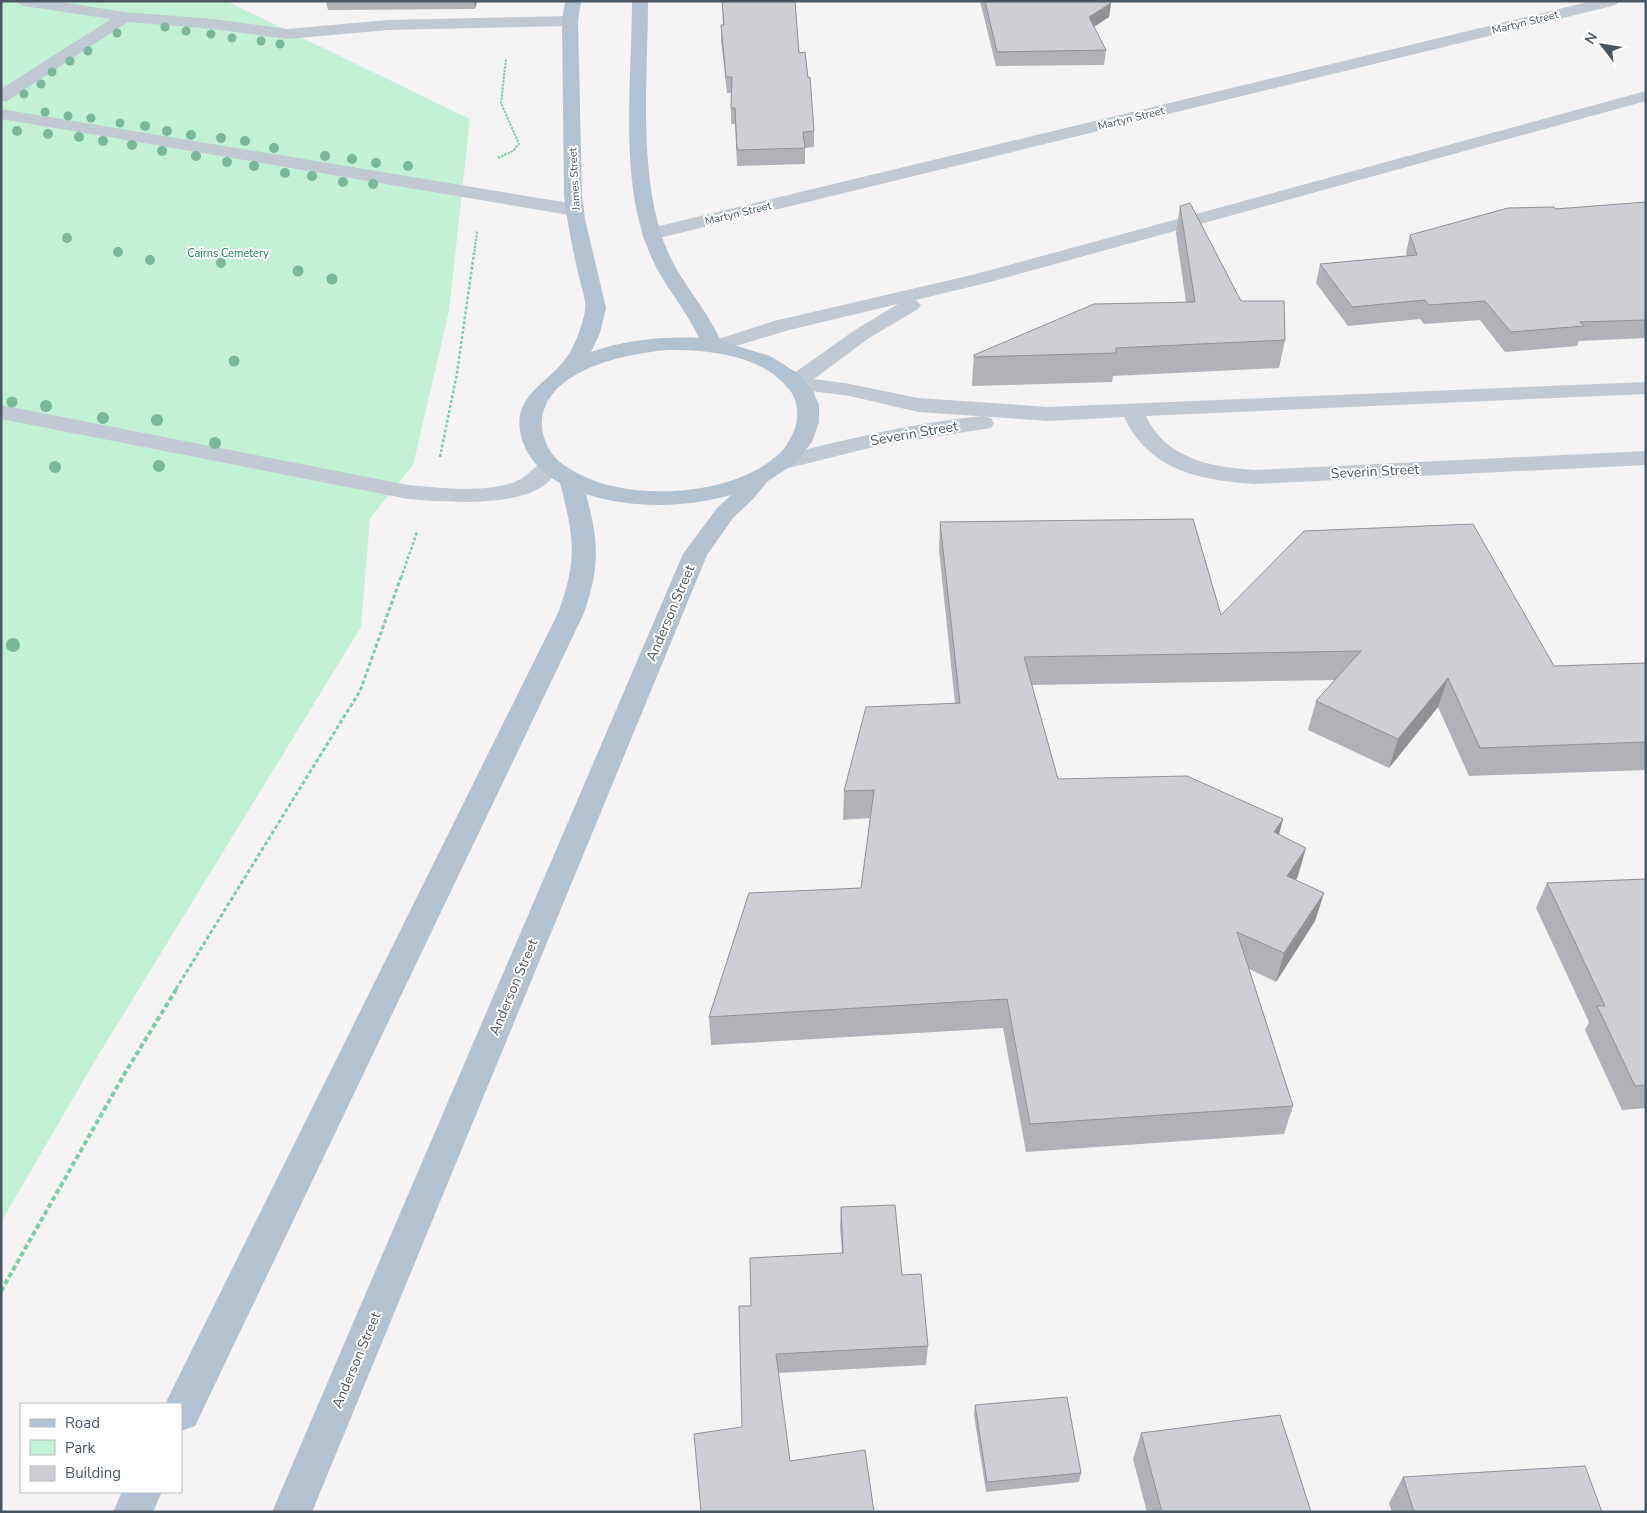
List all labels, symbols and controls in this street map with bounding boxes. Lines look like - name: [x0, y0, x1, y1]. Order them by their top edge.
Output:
- street label: Martyn Street: [1490, 7, 1560, 38]
- north arrow: [1577, 20, 1627, 70]
- text: N: [1580, 29, 1602, 48]
- street label: Martyn Street: [1096, 103, 1166, 134]
- street label: James Street: [565, 147, 584, 212]
- street label: Martyn Street: [703, 198, 773, 229]
- park label: Cairns Cemetery: [187, 246, 269, 261]
- street label: Severin Street: [869, 416, 959, 451]
- street label: Severin Street: [1330, 460, 1420, 483]
- street label: Anderson Street: [642, 562, 699, 664]
- street label: Anderson Street: [485, 936, 542, 1038]
- street label: Anderson Street: [328, 1309, 385, 1411]
- legend: [20, 1403, 182, 1493]
- text: Road: [65, 1413, 100, 1433]
- text: Park: [65, 1438, 95, 1458]
- text: Building: [65, 1463, 121, 1483]

